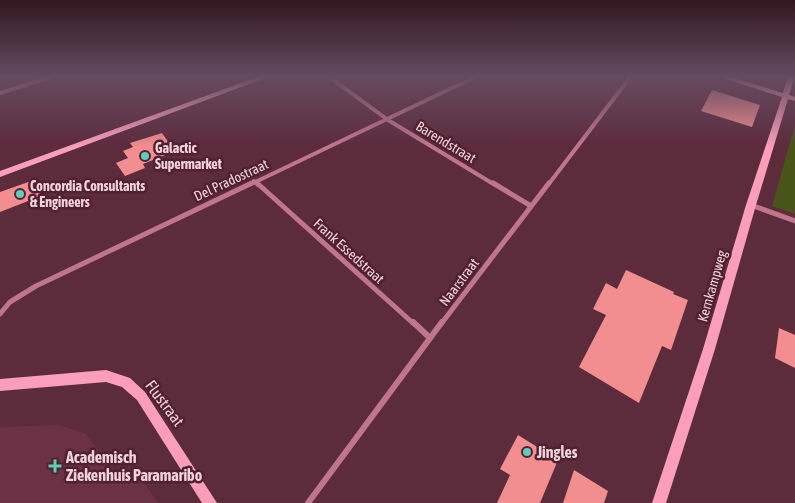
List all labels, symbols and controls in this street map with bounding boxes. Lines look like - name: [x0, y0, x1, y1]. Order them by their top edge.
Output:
- street label: Barendstraat: [413, 118, 479, 166]
- place label: Galactic Supermarket: [155, 140, 222, 172]
- marker: Galactic Supermarket: [139, 150, 151, 162]
- street label: Del Pradostraat: [191, 156, 271, 204]
- place label: Concordia Consultants & Engineers: [30, 178, 145, 210]
- marker: Concordia Consultants & Engineers: [14, 188, 26, 200]
- street label: Frank Essedstraat: [310, 215, 388, 287]
- street label: Kernkampweg: [694, 248, 730, 324]
- street label: Naarstraat: [436, 255, 482, 309]
- street label: Flustraat: [142, 377, 188, 430]
- place label: Jingles: [536, 443, 578, 461]
- marker: Jingles: [521, 446, 533, 458]
- place label: Academisch Ziekenhuis Paramaribo: [65, 448, 203, 484]
- marker: Academisch Ziekenhuis Paramaribo: [48, 459, 62, 473]

